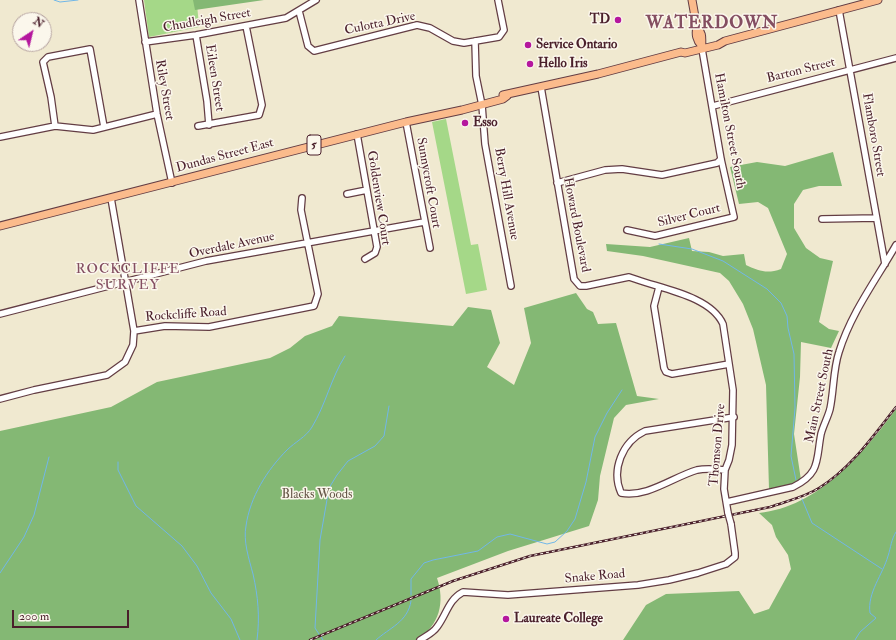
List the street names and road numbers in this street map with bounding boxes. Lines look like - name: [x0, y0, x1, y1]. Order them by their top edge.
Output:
- street label: Chudleigh Street: [162, 6, 252, 36]
- street label: Culotta Drive: [343, 9, 417, 39]
- street label: Eileen Street: [201, 43, 227, 113]
- street label: Barton Street: [765, 55, 837, 87]
- street label: Riley Street: [151, 58, 177, 122]
- street label: Hamilton Street South: [710, 72, 748, 190]
- street label: Flamboro Street: [858, 92, 888, 178]
- street label: Dundas Street East: [175, 135, 275, 177]
- road number: 5: [307, 135, 321, 155]
- street label: Sunnycroft Court: [412, 136, 444, 230]
- street label: Berry Hill Avenue: [490, 147, 522, 241]
- street label: Goldenview Court: [363, 150, 393, 246]
- street label: Howard Boulevard: [559, 176, 593, 274]
- street label: Silver Court: [656, 201, 722, 231]
- street label: Overdale Avenue: [188, 229, 276, 263]
- street label: Rockcliffe Road: [145, 304, 227, 326]
- street label: Main Street South: [802, 347, 838, 445]
- street label: Thomson Drive: [707, 403, 729, 487]
- street label: Snake Road: [564, 567, 626, 587]

